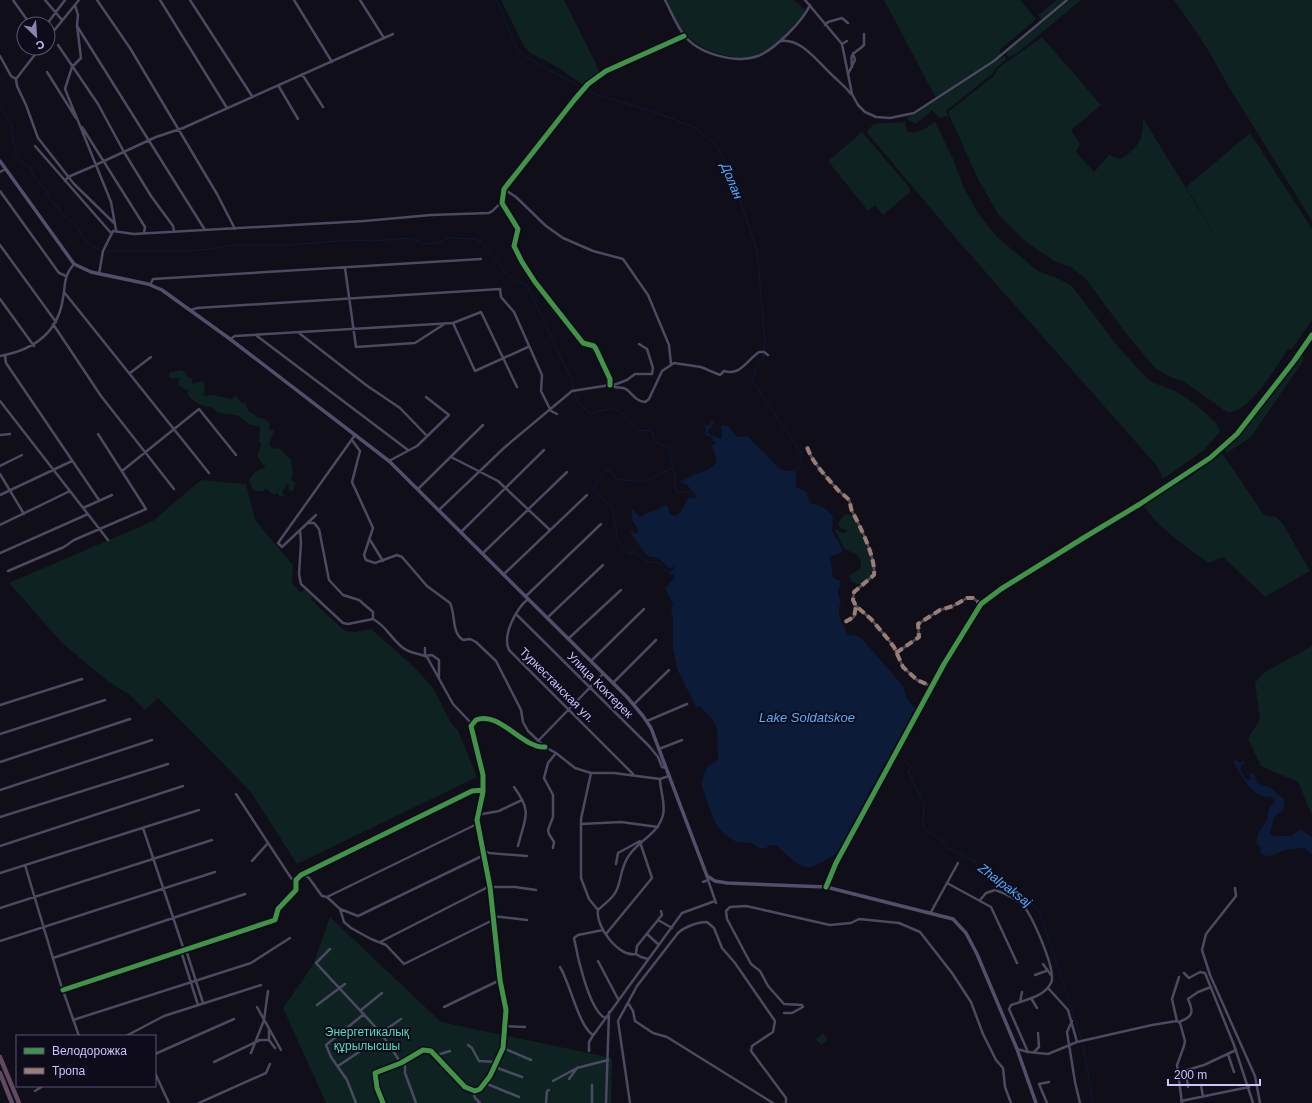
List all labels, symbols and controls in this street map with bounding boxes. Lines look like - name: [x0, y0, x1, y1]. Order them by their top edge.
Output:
- north arrow: [16, 16, 56, 56]
- text: С: [34, 38, 46, 52]
- water label: Долан: [717, 159, 746, 201]
- street label: Туркестанская ул.: [517, 645, 597, 725]
- street label: Улица Коктерек: [564, 649, 636, 721]
- water label: Lake Soldatskoe: [759, 710, 855, 725]
- water label: Zhalpaksaj: [975, 859, 1036, 911]
- park label: Энергетикалық құрылысшы: [325, 1025, 410, 1053]
- legend: [16, 1035, 156, 1087]
- text: Велодорожка: [52, 1044, 127, 1058]
- scale bar: [1168, 1061, 1260, 1087]
- text: Тропа: [52, 1064, 86, 1078]
- text: 200 m: [1174, 1068, 1207, 1082]

